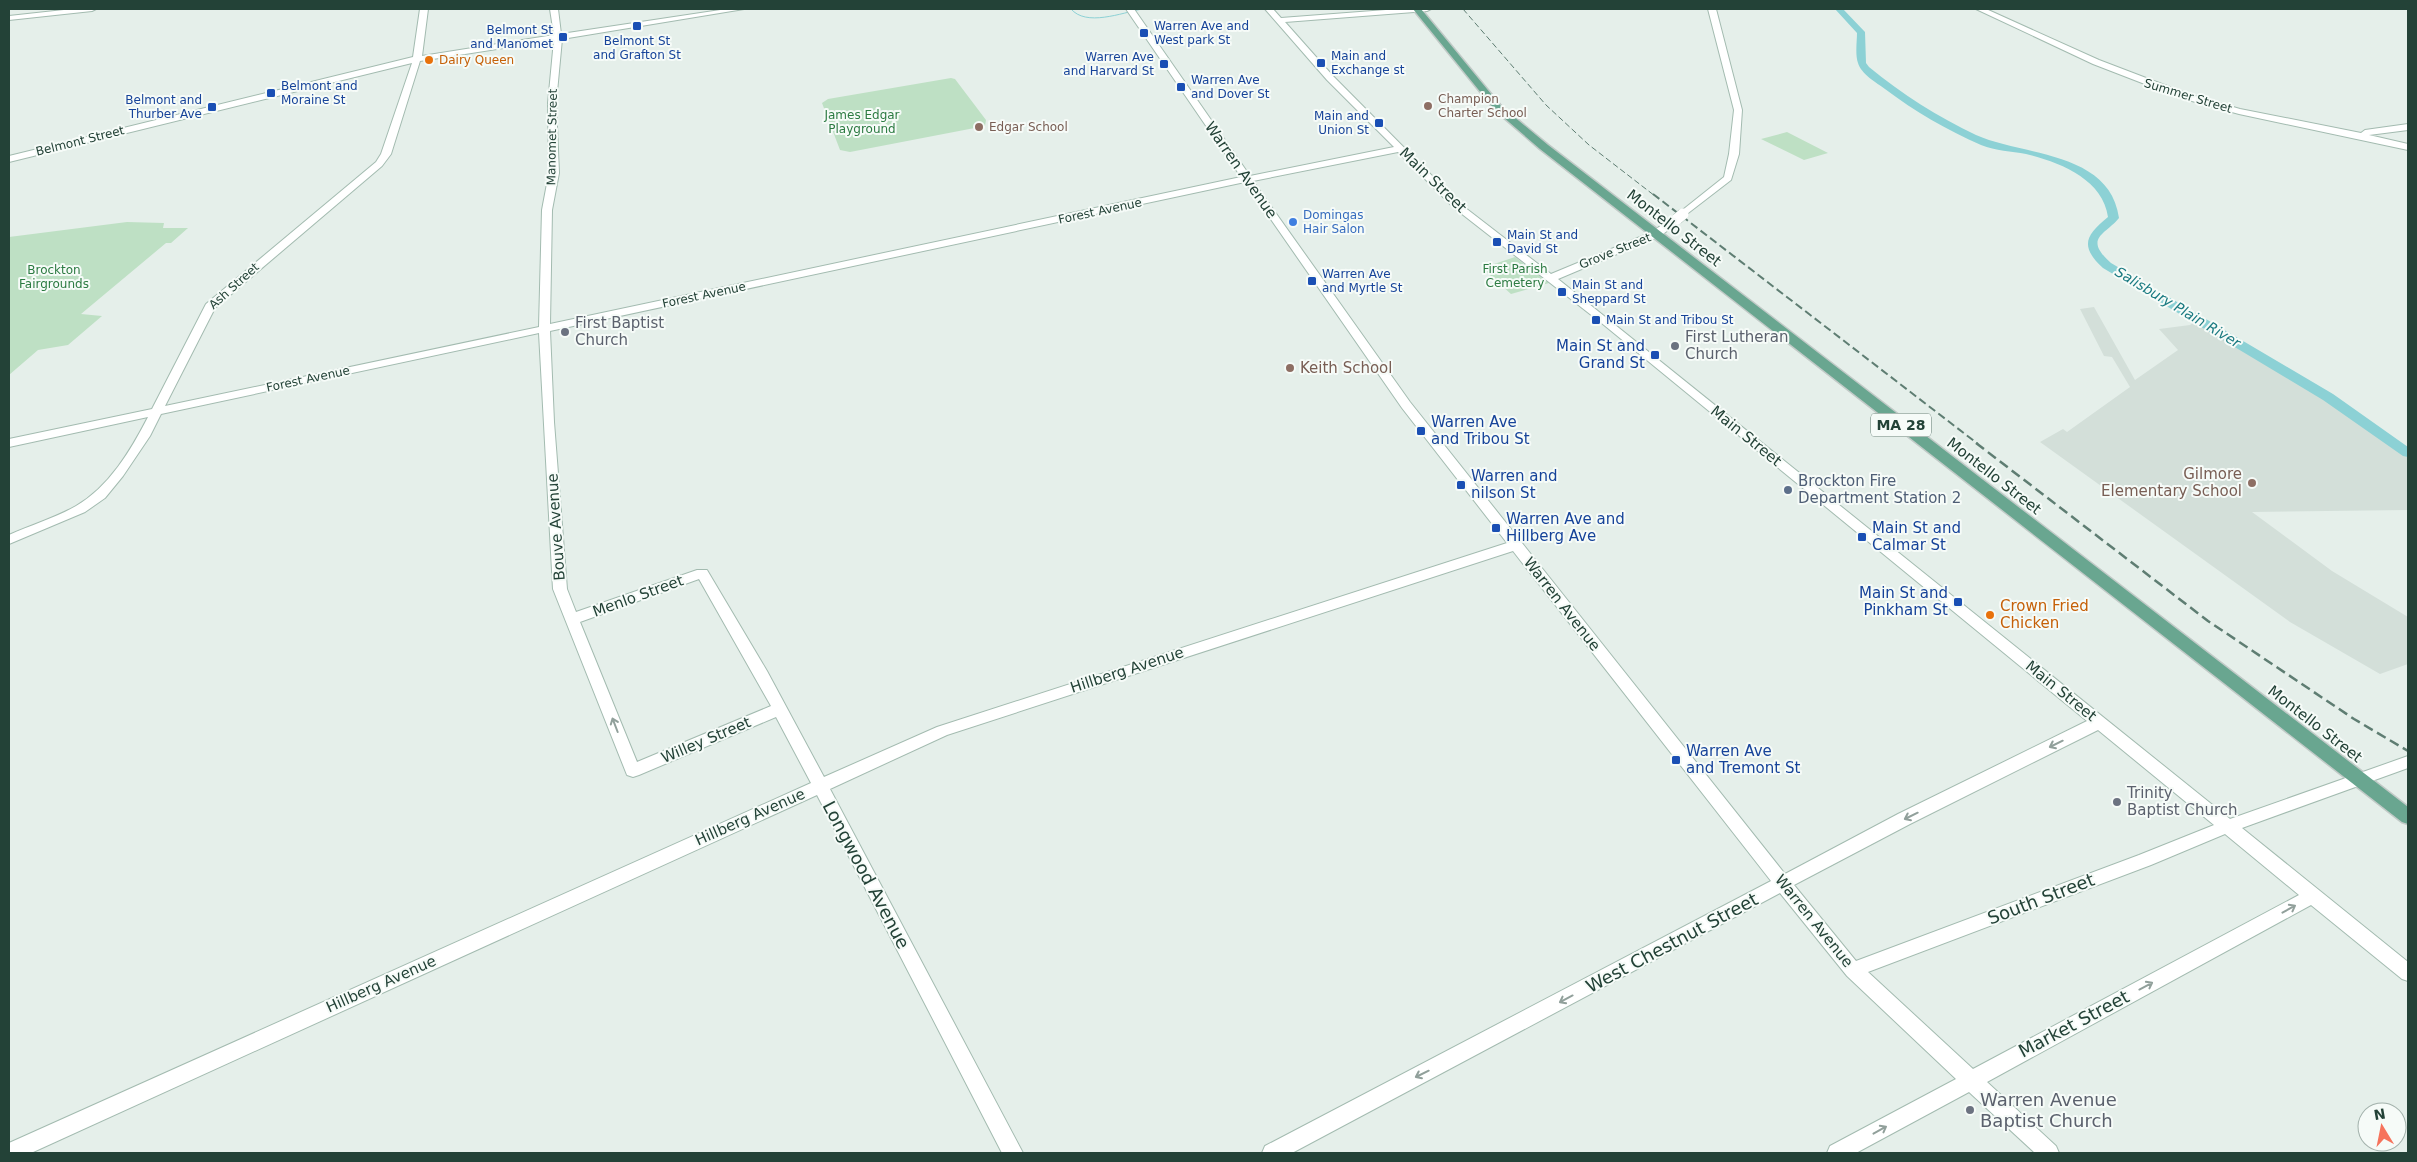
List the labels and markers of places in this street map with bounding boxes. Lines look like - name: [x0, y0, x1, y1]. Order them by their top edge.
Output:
- place label: Warren Ave and West park St: [1154, 19, 1249, 47]
- marker: Belmont St and Grafton St: [631, 20, 643, 32]
- place label: Belmont St and Manomet: [470, 23, 553, 51]
- marker: Warren Ave and West park St: [1138, 27, 1150, 39]
- marker: Belmont St and Manomet: [557, 31, 569, 43]
- place label: Belmont St and Grafton St: [593, 34, 681, 62]
- place label: Main and Exchange st: [1331, 49, 1405, 77]
- place label: Warren Ave and Harvard St: [1063, 50, 1154, 78]
- place label: Dairy Queen: [439, 53, 514, 67]
- marker: Dairy Queen: [423, 54, 435, 66]
- marker: Main and Exchange st: [1315, 57, 1327, 69]
- marker: Warren Ave and Harvard St: [1158, 58, 1170, 70]
- place label: Warren Ave and Dover St: [1191, 73, 1270, 101]
- place label: Belmont and Moraine St: [281, 79, 358, 107]
- marker: Warren Ave and Dover St: [1175, 81, 1187, 93]
- marker: Belmont and Moraine St: [265, 87, 277, 99]
- place label: Champion Charter School: [1438, 92, 1527, 120]
- place label: Belmont and Thurber Ave: [125, 93, 202, 121]
- marker: Champion Charter School: [1422, 100, 1434, 112]
- marker: Belmont and Thurber Ave: [206, 101, 218, 113]
- place label: Main and Union St: [1314, 109, 1369, 137]
- marker: Main and Union St: [1373, 117, 1385, 129]
- place label: Edgar School: [989, 120, 1068, 134]
- marker: Edgar School: [973, 121, 985, 133]
- place label: Domingas Hair Salon: [1303, 208, 1365, 236]
- marker: Domingas Hair Salon: [1287, 216, 1299, 228]
- place label: Main St and David St: [1507, 228, 1578, 256]
- marker: Main St and David St: [1491, 236, 1503, 248]
- place label: Warren Ave and Myrtle St: [1322, 267, 1403, 295]
- marker: Warren Ave and Myrtle St: [1306, 275, 1318, 287]
- place label: Main St and Sheppard St: [1572, 278, 1646, 306]
- marker: Main St and Sheppard St: [1556, 286, 1568, 298]
- place label: Main St and Tribou St: [1606, 313, 1734, 327]
- place label: First Baptist Church: [575, 314, 664, 349]
- marker: Main St and Tribou St: [1590, 314, 1602, 326]
- marker: First Baptist Church: [559, 326, 571, 338]
- place label: First Lutheran Church: [1685, 328, 1788, 363]
- place label: Main St and Grand St: [1556, 337, 1645, 372]
- marker: First Lutheran Church: [1669, 340, 1681, 352]
- marker: Main St and Grand St: [1649, 349, 1661, 361]
- place label: Keith School: [1300, 359, 1392, 377]
- marker: Keith School: [1284, 362, 1296, 374]
- place label: Warren Ave and Tribou St: [1431, 413, 1530, 448]
- marker: Warren Ave and Tribou St: [1415, 425, 1427, 437]
- place label: Gilmore Elementary School: [2101, 465, 2242, 500]
- place label: Warren and nilson St: [1471, 467, 1558, 502]
- place label: Brockton Fire Department Station 2: [1798, 472, 1961, 507]
- marker: Gilmore Elementary School: [2246, 477, 2258, 489]
- marker: Warren and nilson St: [1455, 479, 1467, 491]
- marker: Brockton Fire Department Station 2: [1782, 484, 1794, 496]
- place label: Warren Ave and Hillberg Ave: [1506, 510, 1625, 545]
- place label: Main St and Calmar St: [1872, 519, 1961, 554]
- marker: Warren Ave and Hillberg Ave: [1490, 522, 1502, 534]
- marker: Main St and Calmar St: [1856, 531, 1868, 543]
- place label: Main St and Pinkham St: [1859, 584, 1948, 619]
- marker: Main St and Pinkham St: [1952, 596, 1964, 608]
- place label: Crown Fried Chicken: [2000, 597, 2089, 632]
- marker: Crown Fried Chicken: [1984, 609, 1996, 621]
- place label: Warren Ave and Tremont St: [1686, 742, 1800, 777]
- marker: Warren Ave and Tremont St: [1670, 754, 1682, 766]
- place label: Trinity Baptist Church: [2126, 784, 2238, 819]
- marker: Trinity Baptist Church: [2111, 796, 2123, 808]
- place label: Warren Avenue Baptist Church: [1980, 1089, 2117, 1131]
- marker: Warren Avenue Baptist Church: [1964, 1104, 1976, 1116]

